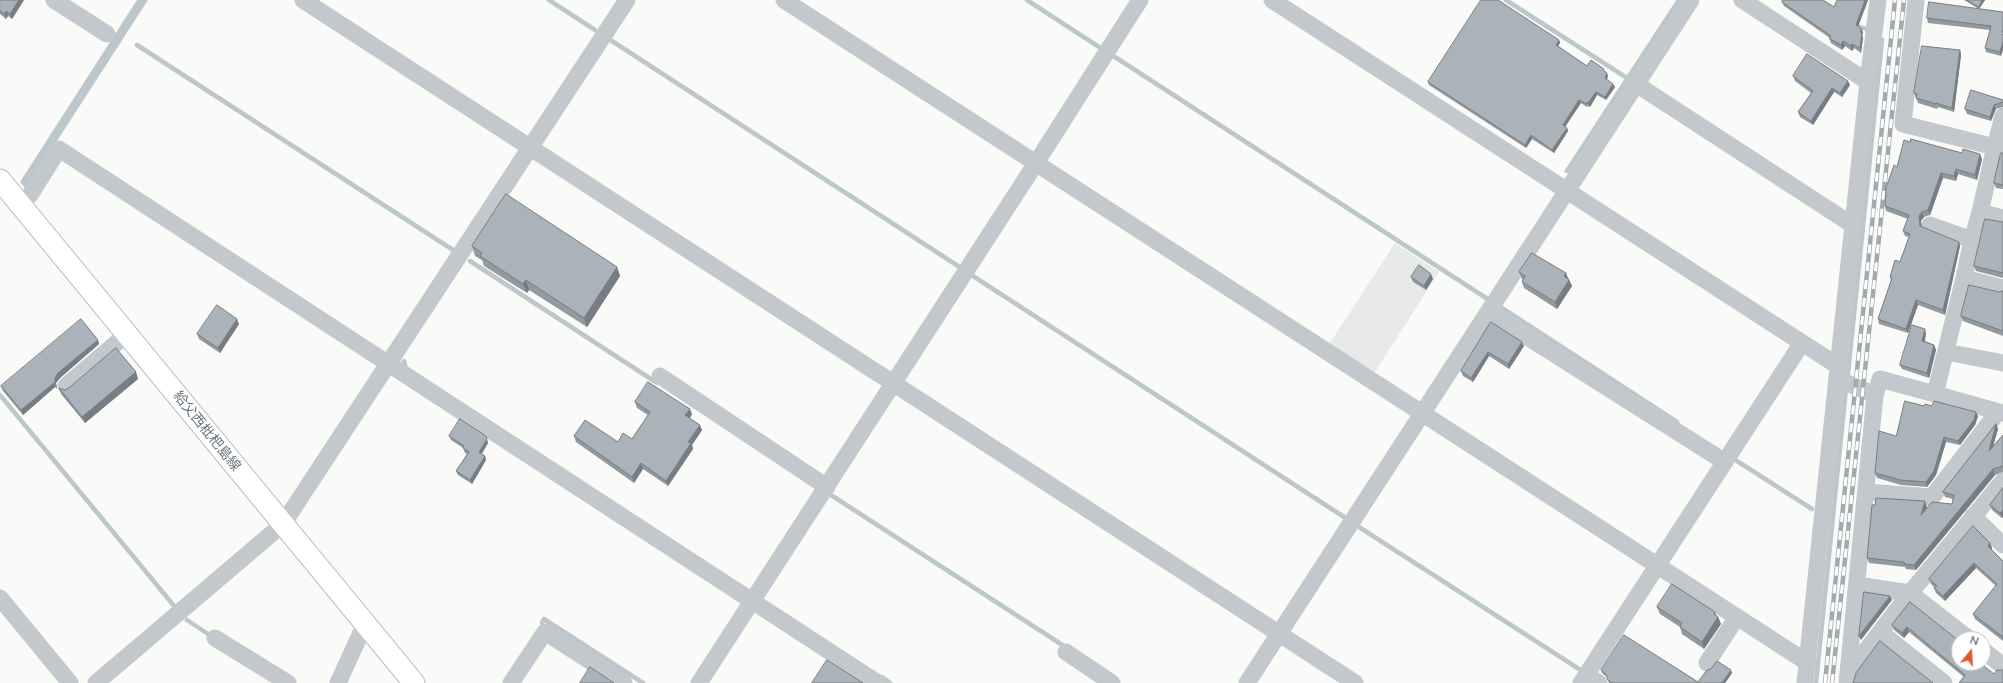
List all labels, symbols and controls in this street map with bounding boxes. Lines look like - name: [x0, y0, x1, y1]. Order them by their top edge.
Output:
- street label: 給父西枇杷島線: [170, 388, 244, 474]
- north arrow: [1951, 631, 1991, 671]
- text: N: [1969, 633, 1981, 648]

